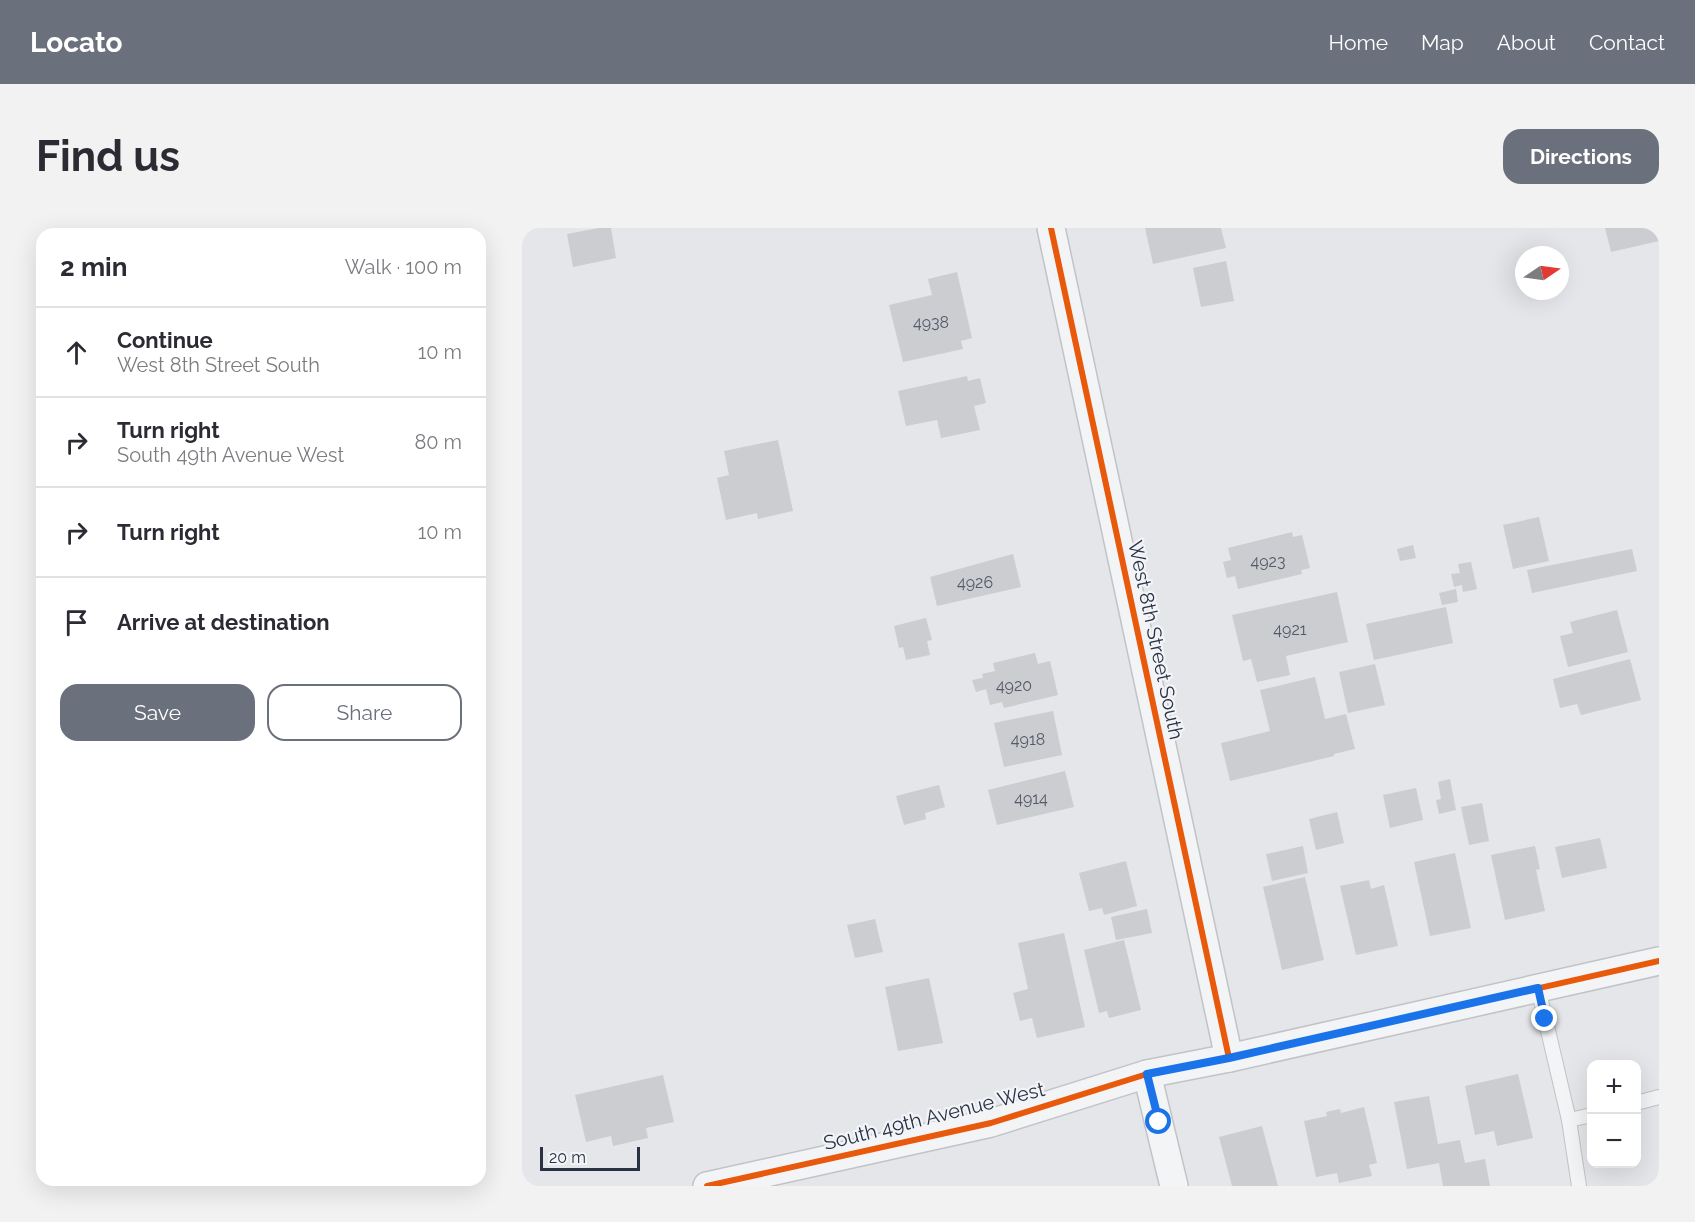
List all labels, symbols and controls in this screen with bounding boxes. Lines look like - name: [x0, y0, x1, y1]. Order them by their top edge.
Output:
- text: Locato: [30, 26, 122, 59]
- text: Home: [1329, 30, 1388, 55]
- text: Map: [1421, 30, 1464, 55]
- text: About: [1497, 30, 1556, 55]
- text: Contact: [1589, 30, 1665, 55]
- button: Directions: [1503, 129, 1659, 184]
- text: Find us: [36, 132, 180, 181]
- north arrow: [1515, 246, 1569, 300]
- text: 2 min: [60, 252, 127, 282]
- text: Walk · 100 m: [345, 255, 462, 279]
- house number: 4938: [913, 313, 949, 332]
- text: Continue: [117, 327, 213, 353]
- icon: ahead: [60, 336, 93, 369]
- text: 10 m: [418, 340, 462, 364]
- text: West 8th Street South: [117, 353, 320, 377]
- text: Turn right: [117, 417, 220, 443]
- icon: right: [60, 426, 93, 459]
- text: 80 m: [414, 430, 462, 454]
- text: South 49th Avenue West: [117, 443, 344, 467]
- icon: right: [60, 516, 93, 549]
- text: Turn right: [117, 519, 220, 545]
- text: 10 m: [418, 520, 462, 544]
- street label: West 8th Street South: [1123, 538, 1189, 742]
- house number: 4923: [1251, 552, 1286, 571]
- house number: 4926: [957, 573, 993, 592]
- icon: arrive: [60, 606, 93, 639]
- text: Arrive at destination: [117, 609, 330, 635]
- house number: 4921: [1273, 620, 1307, 639]
- house number: 4920: [996, 676, 1032, 695]
- button: Save: [60, 684, 255, 741]
- button: Share: [267, 684, 462, 741]
- house number: 4918: [1011, 730, 1045, 749]
- house number: 4914: [1014, 789, 1048, 808]
- route end: [1531, 1005, 1557, 1031]
- map controls: [1587, 1060, 1641, 1168]
- button: +: [1587, 1060, 1641, 1114]
- street label: South 49th Avenue West: [821, 1077, 1047, 1155]
- route start: [1145, 1108, 1171, 1134]
- button: −: [1587, 1114, 1641, 1168]
- scale bar: [540, 1144, 640, 1172]
- text: 20 m: [549, 1148, 586, 1167]

